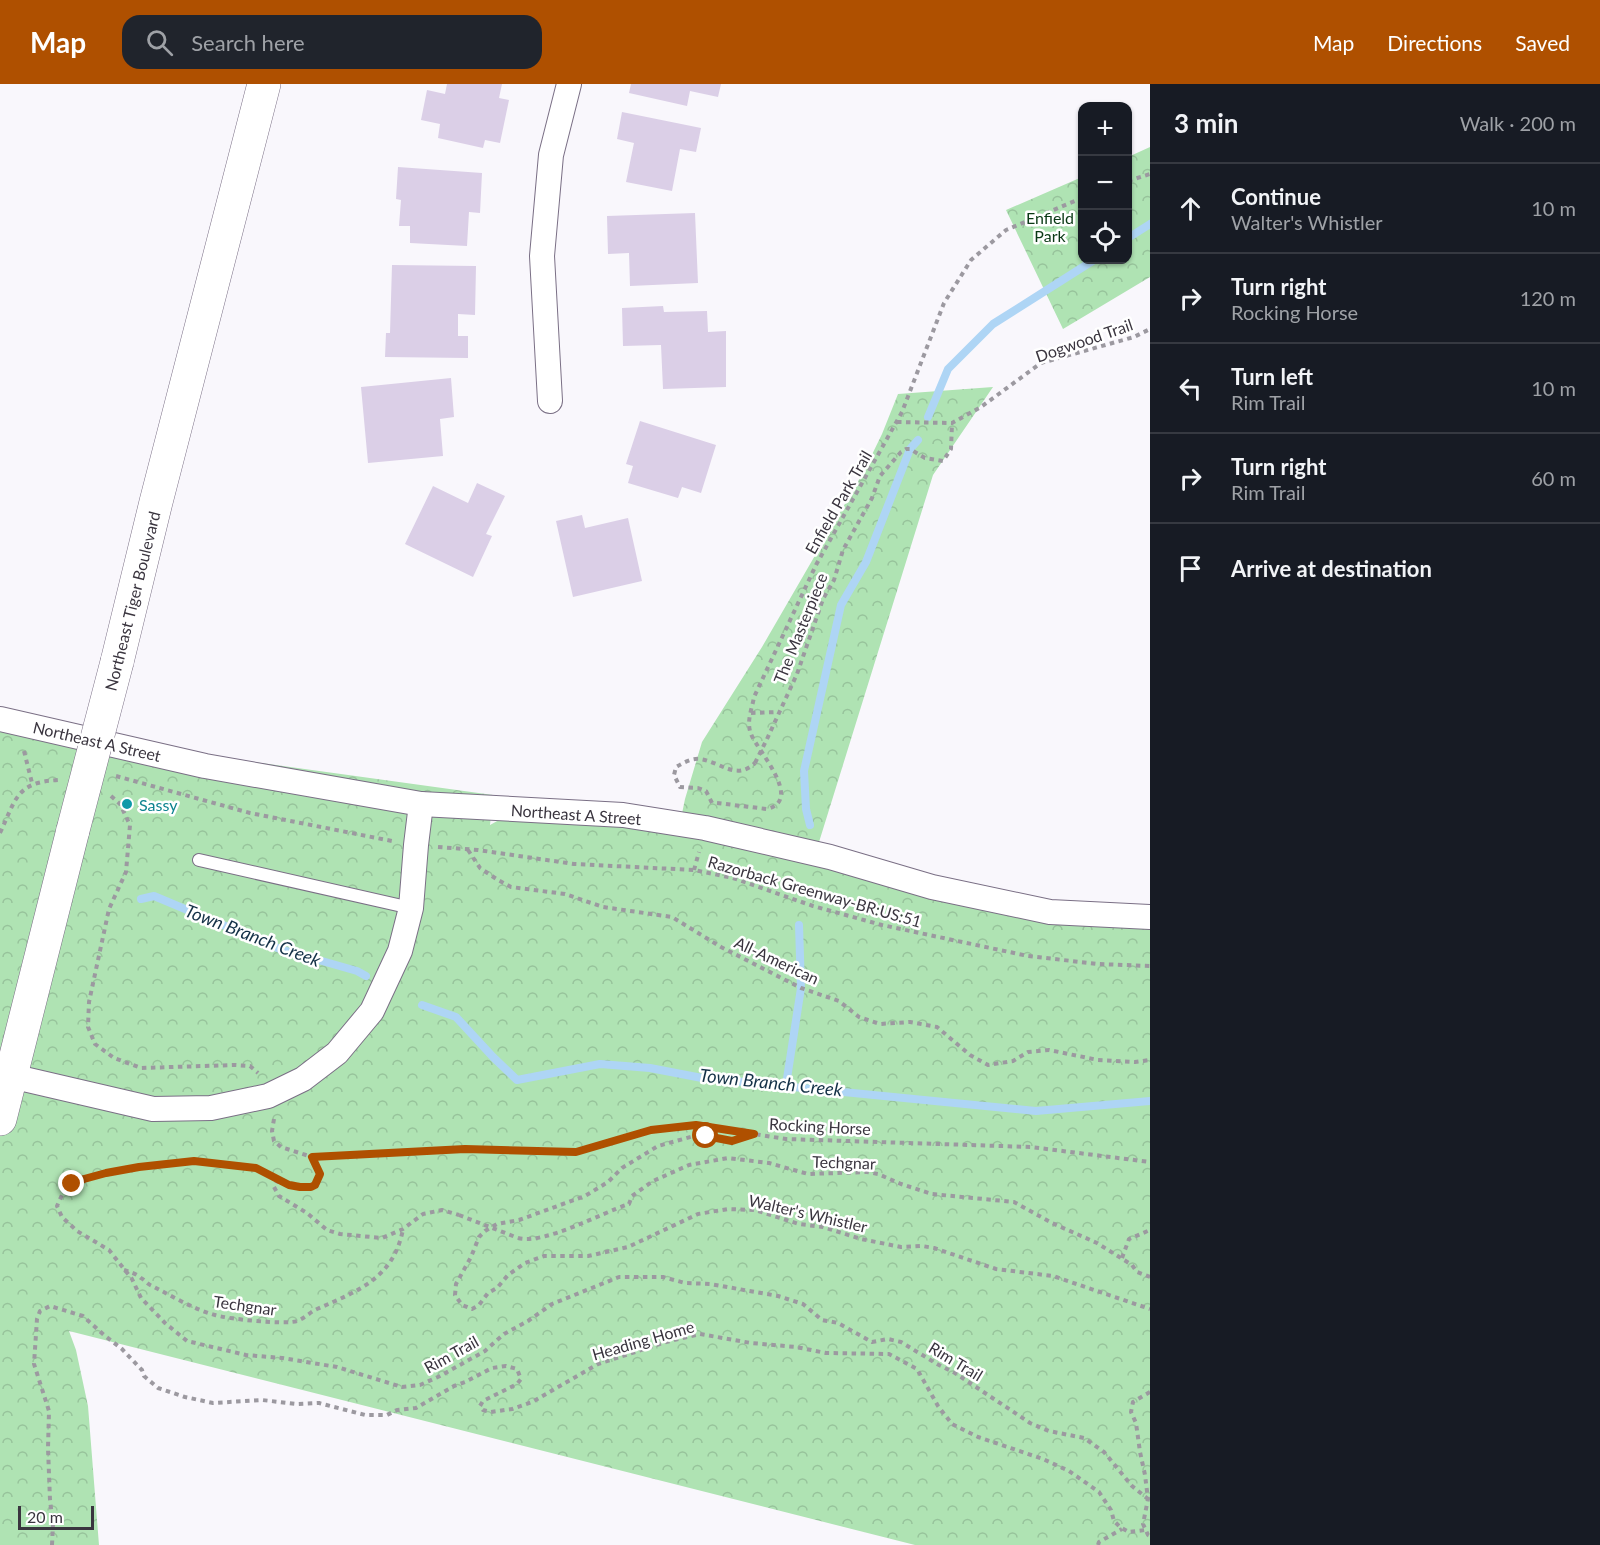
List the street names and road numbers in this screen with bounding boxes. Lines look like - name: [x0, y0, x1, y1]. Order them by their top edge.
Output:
- street label: Dogwood Trail: [1033, 314, 1135, 366]
- street label: Enfield Park Trail: [801, 447, 875, 557]
- street label: Northeast Tiger Boulevard: [100, 509, 164, 693]
- street label: The Masterpiece: [769, 570, 831, 686]
- street label: Northeast A Street: [31, 717, 163, 765]
- street label: Northeast A Street: [510, 800, 642, 828]
- street label: Razorback Greenway-BR:US:51: [706, 851, 924, 931]
- street label: All-American: [732, 932, 822, 988]
- street label: Rocking Horse: [769, 1114, 871, 1138]
- street label: Techgnar: [812, 1151, 876, 1173]
- street label: Walter's Whistler: [747, 1190, 869, 1236]
- street label: Techgnar: [212, 1291, 278, 1319]
- street label: Heading Home: [590, 1316, 696, 1364]
- street label: Rim Trail: [420, 1331, 482, 1377]
- street label: Rim Trail: [926, 1338, 986, 1384]

